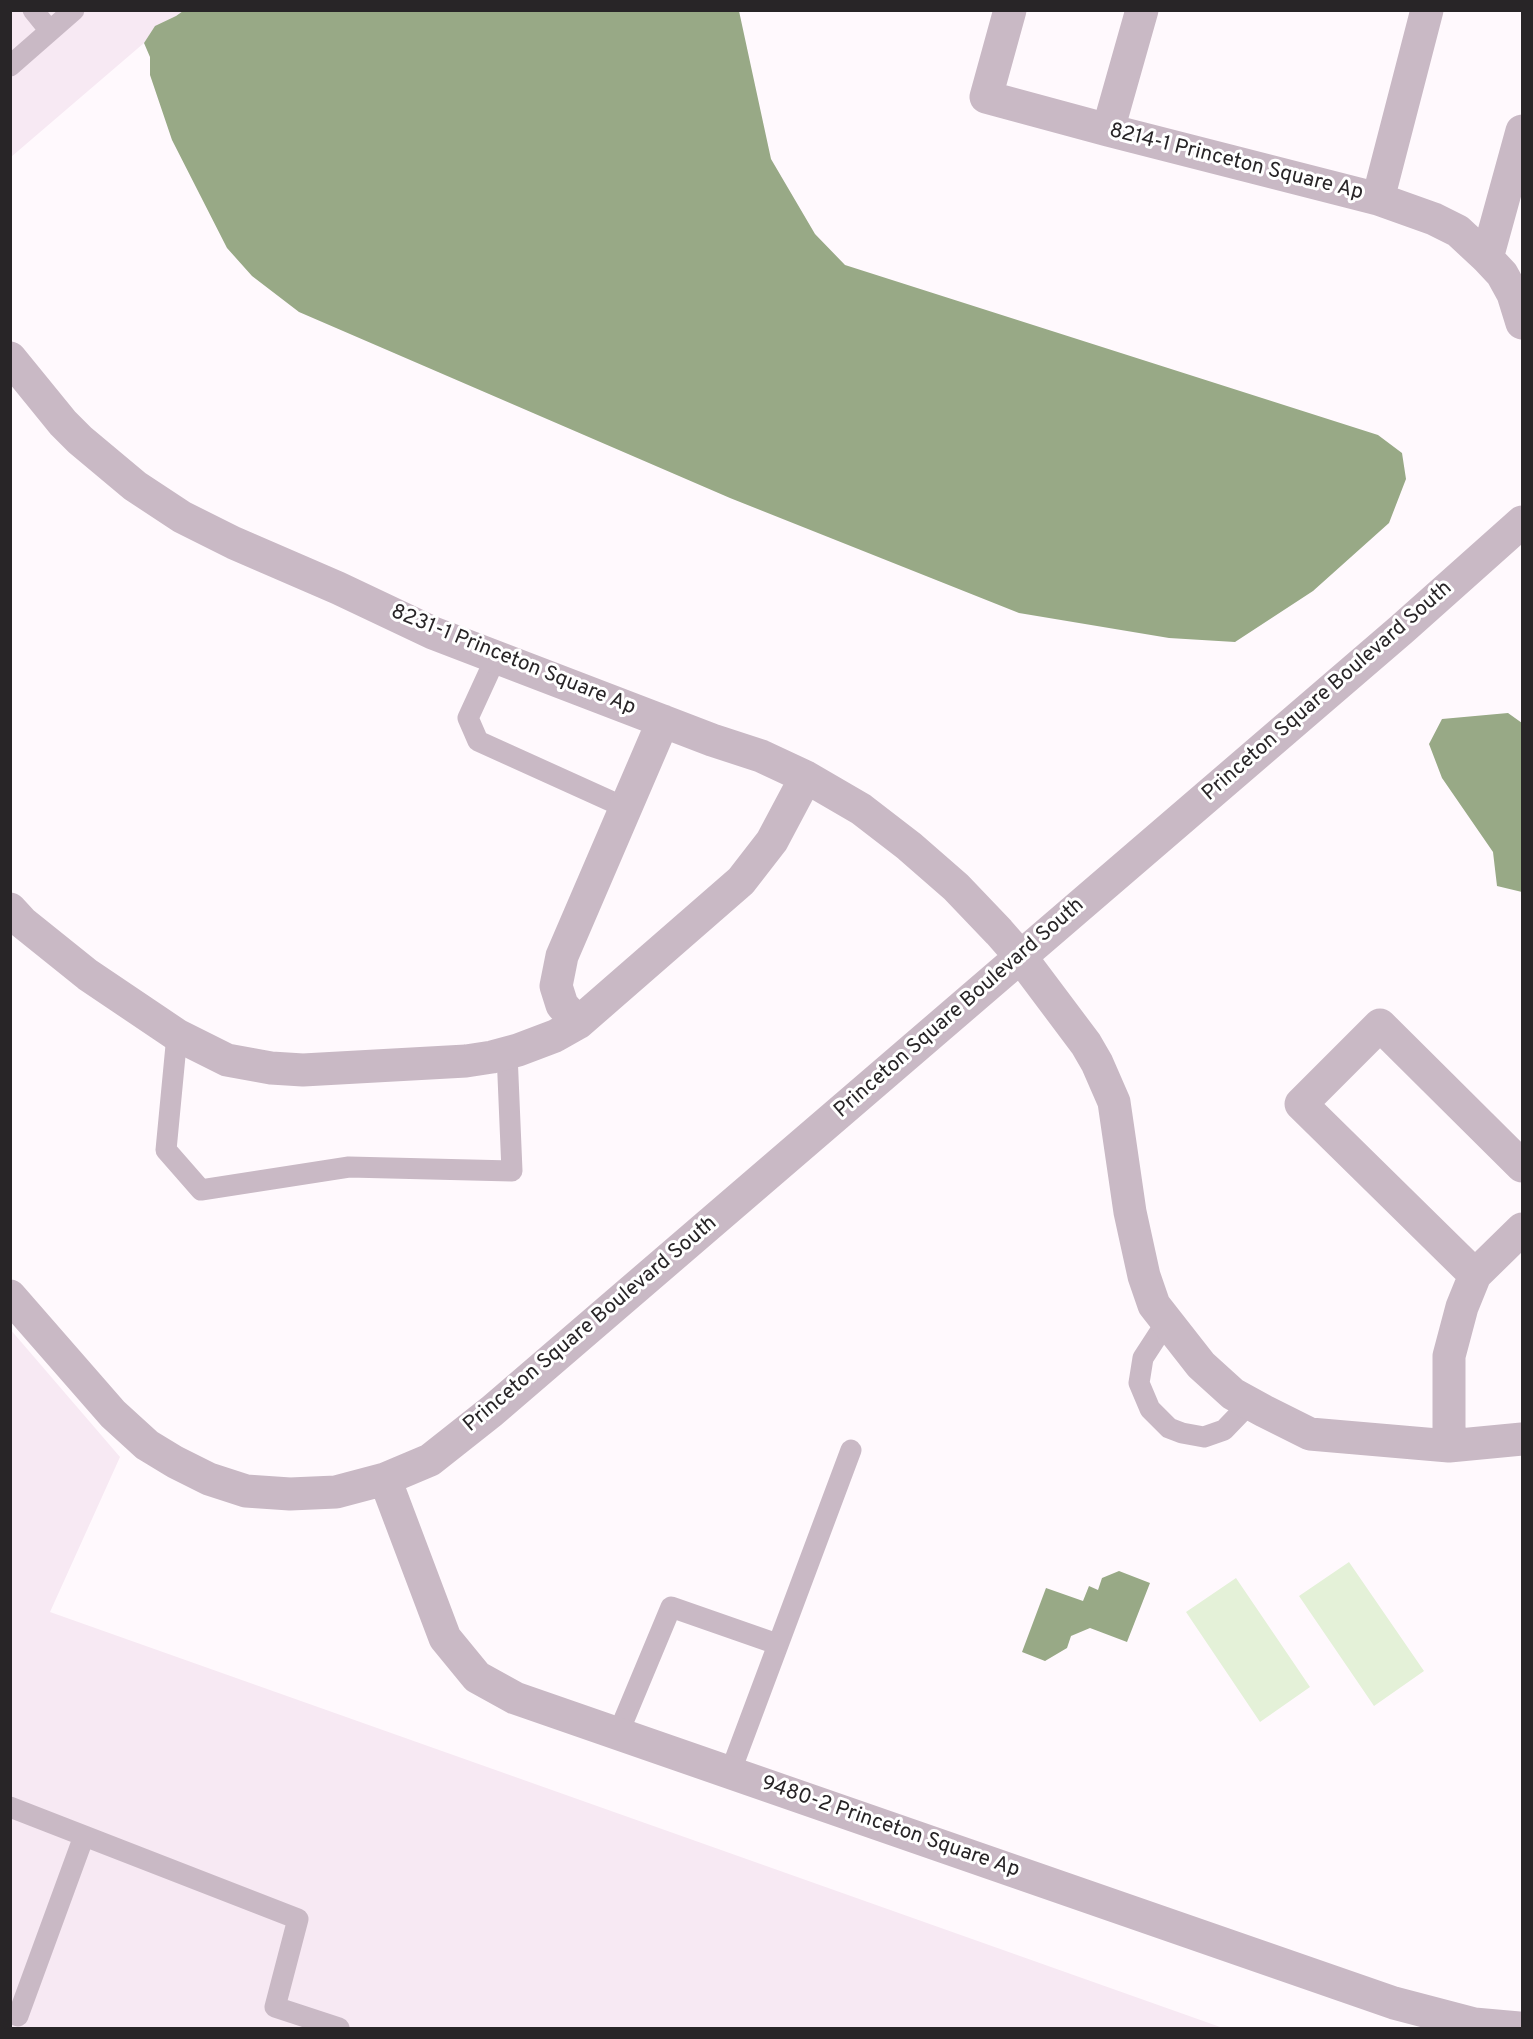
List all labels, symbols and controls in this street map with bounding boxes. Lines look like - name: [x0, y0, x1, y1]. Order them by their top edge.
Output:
- street label: 8214-1 Princeton Square Ap: [1106, 119, 1366, 207]
- street label: Princeton Square Boulevard South: [1198, 577, 1458, 807]
- street label: 8231-1 Princeton Square Ap: [387, 600, 639, 722]
- street label: Princeton Square Boulevard South: [830, 894, 1090, 1124]
- street label: Princeton Square Boulevard South: [459, 1212, 723, 1438]
- street label: 9480-2 Princeton Square Ap: [757, 1772, 1023, 1884]

